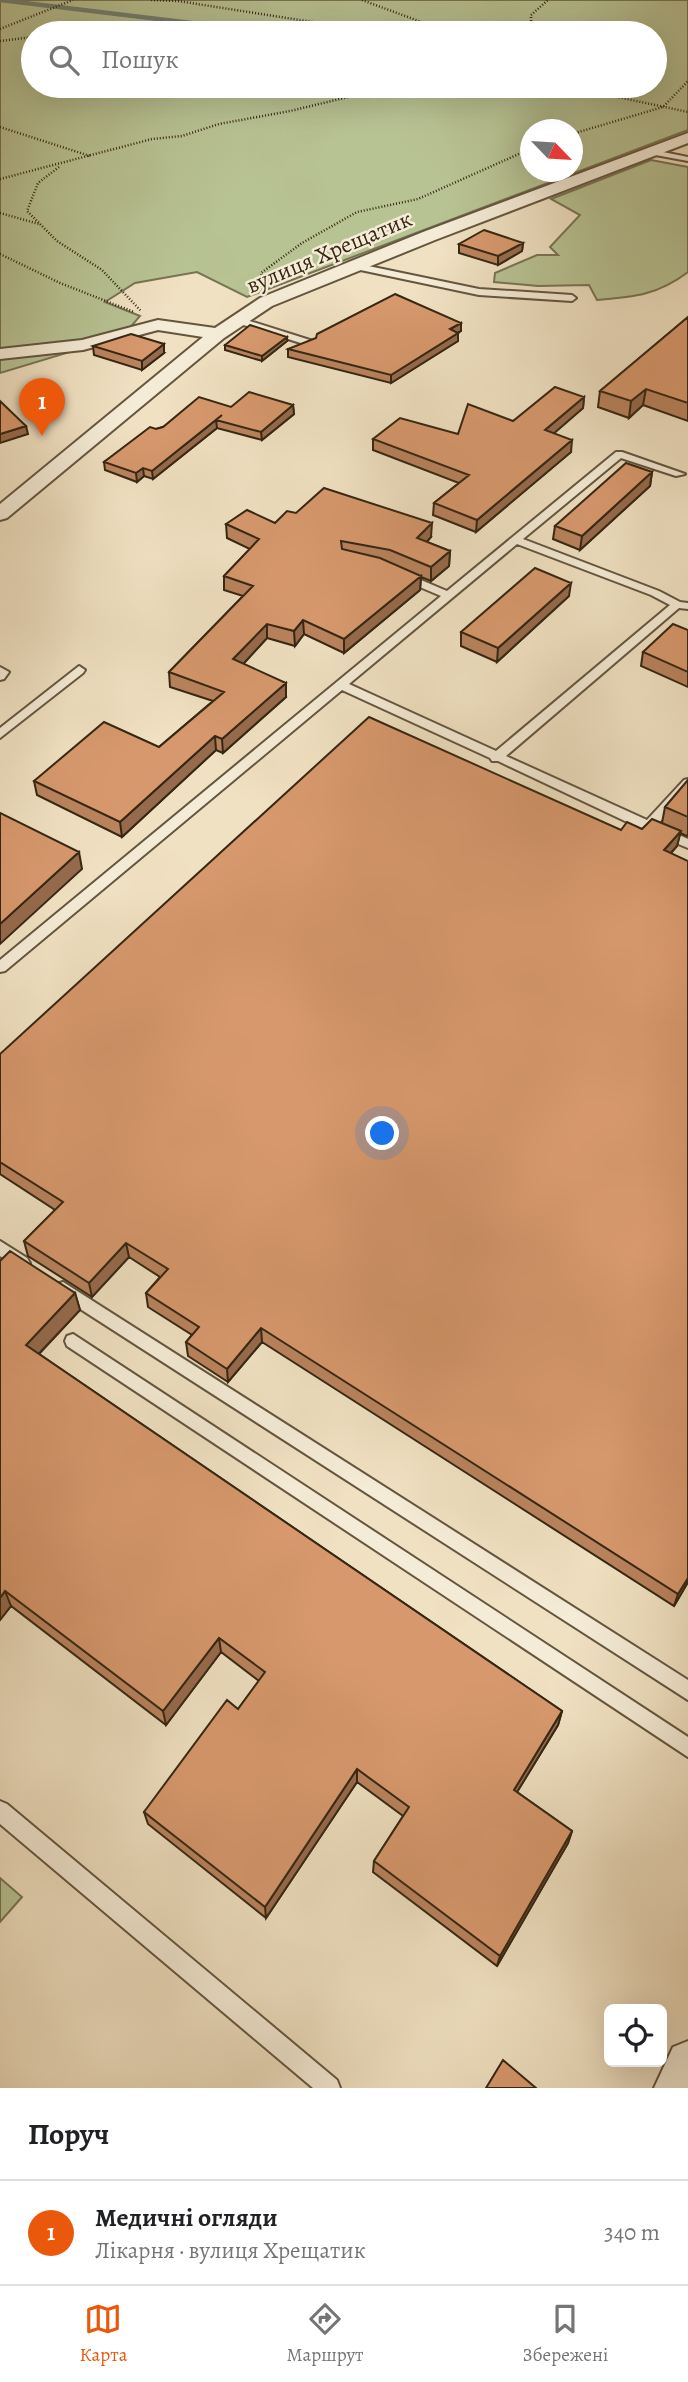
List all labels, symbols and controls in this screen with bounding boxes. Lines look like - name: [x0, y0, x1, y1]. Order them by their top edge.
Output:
- search box: [21, 21, 667, 98]
- icon: search: [45, 41, 83, 79]
- text: Пошук: [101, 42, 179, 77]
- north arrow: [520, 119, 583, 182]
- street label: вулиця Хрещатик: [241, 203, 417, 301]
- pin: 1: [19, 378, 65, 436]
- your location: [365, 1116, 399, 1150]
- map controls: [604, 2004, 667, 2067]
- button: locate: [604, 2004, 667, 2067]
- text: Поруч: [28, 2114, 109, 2154]
- text: Медичні огляди: [95, 2200, 278, 2235]
- text: 1: [47, 2217, 55, 2248]
- text: 340 m: [604, 2217, 660, 2248]
- text: Лікарня · вулиця Хрещатик: [95, 2235, 366, 2266]
- tab: Карта: [80, 2300, 127, 2368]
- tab: Маршрут: [287, 2300, 363, 2368]
- tab: Збережені: [523, 2300, 608, 2368]

